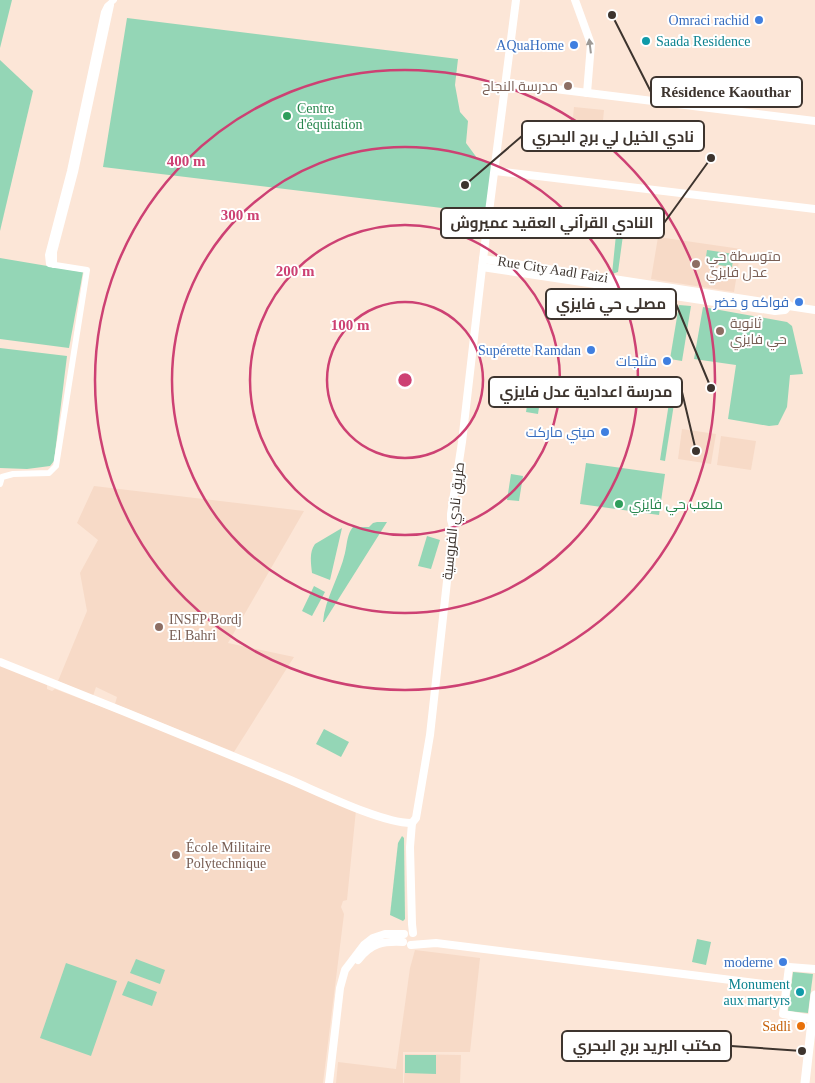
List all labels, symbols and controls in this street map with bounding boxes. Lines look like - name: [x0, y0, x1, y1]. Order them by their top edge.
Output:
- place label: Omraci rachid: [669, 13, 749, 28]
- marker: Omraci rachid: [753, 14, 765, 26]
- place label: Saada Residence: [656, 34, 750, 49]
- marker: Saada Residence: [640, 35, 652, 47]
- one-way arrow: [586, 37, 594, 53]
- place label: AQuaHome: [496, 38, 564, 53]
- marker: AQuaHome: [568, 39, 580, 51]
- callout: Résidence Kaouthar: [651, 77, 802, 107]
- place label: مدرسة النجاح: [482, 79, 558, 95]
- marker: مدرسة النجاح: [562, 80, 574, 92]
- text: Résidence Kaouthar: [661, 84, 792, 100]
- place label: Centre d'équitation: [297, 101, 363, 132]
- marker: Centre d'équitation: [281, 110, 293, 122]
- callout: نادي الخيل لي برج البحري: [522, 121, 704, 151]
- text: نادي الخيل لي برج البحري: [532, 129, 694, 149]
- text: 400 m: [167, 153, 206, 169]
- text: 300 m: [221, 207, 260, 223]
- callout: النادي القرٱني العقيد عميروش: [441, 208, 664, 238]
- text: النادي القرٱني العقيد عميروش: [451, 214, 653, 235]
- place label: متوسطة حي عدل فايزي: [706, 249, 781, 284]
- street label: Rue City Aadl Faizi: [497, 253, 609, 286]
- marker: متوسطة حي عدل فايزي: [690, 258, 702, 270]
- text: 200 m: [276, 263, 315, 279]
- callout: مصلى حي فايزي: [546, 289, 676, 319]
- place label: فواكه و خضر: [713, 295, 789, 310]
- text: مصلى حي فايزي: [556, 296, 666, 316]
- marker: فواكه و خضر: [793, 296, 805, 308]
- place label: ثانوية حي فايزي: [730, 316, 787, 351]
- text: 100 m: [331, 317, 370, 333]
- marker: ثانوية حي فايزي: [714, 325, 726, 337]
- place label: Supérette Ramdan: [478, 343, 581, 358]
- marker: Supérette Ramdan: [585, 344, 597, 356]
- place label: مثلجات: [616, 354, 657, 369]
- marker: مثلجات: [661, 355, 673, 367]
- centre of rings: [396, 371, 414, 389]
- callout: مدرسة اعدادية عدل فايزي: [489, 377, 682, 407]
- text: مدرسة اعدادية عدل فايزي: [500, 384, 672, 404]
- place label: ميني ماركت: [526, 425, 595, 444]
- marker: ميني ماركت: [599, 426, 611, 438]
- street label: طريق نادي الفروسية: [440, 461, 471, 581]
- place label: ملعب حي فايزي: [629, 497, 723, 516]
- marker: ملعب حي فايزي: [613, 498, 625, 510]
- place label: INSFP Bordj El Bahri: [169, 612, 242, 643]
- marker: INSFP Bordj El Bahri: [153, 621, 165, 633]
- place label: École Militaire Polytechnique: [186, 839, 270, 871]
- marker: École Militaire Polytechnique: [170, 849, 182, 861]
- place label: moderne: [724, 955, 773, 970]
- marker: moderne: [777, 956, 789, 968]
- place label: Monument aux martyrs: [724, 977, 790, 1008]
- marker: Monument aux martyrs: [794, 986, 806, 998]
- place label: Sadli: [762, 1019, 791, 1034]
- marker: Sadli: [795, 1020, 807, 1032]
- callout: مكتب البريد برج البحري: [562, 1031, 731, 1061]
- text: مكتب البريد برج البحري: [573, 1038, 721, 1058]

